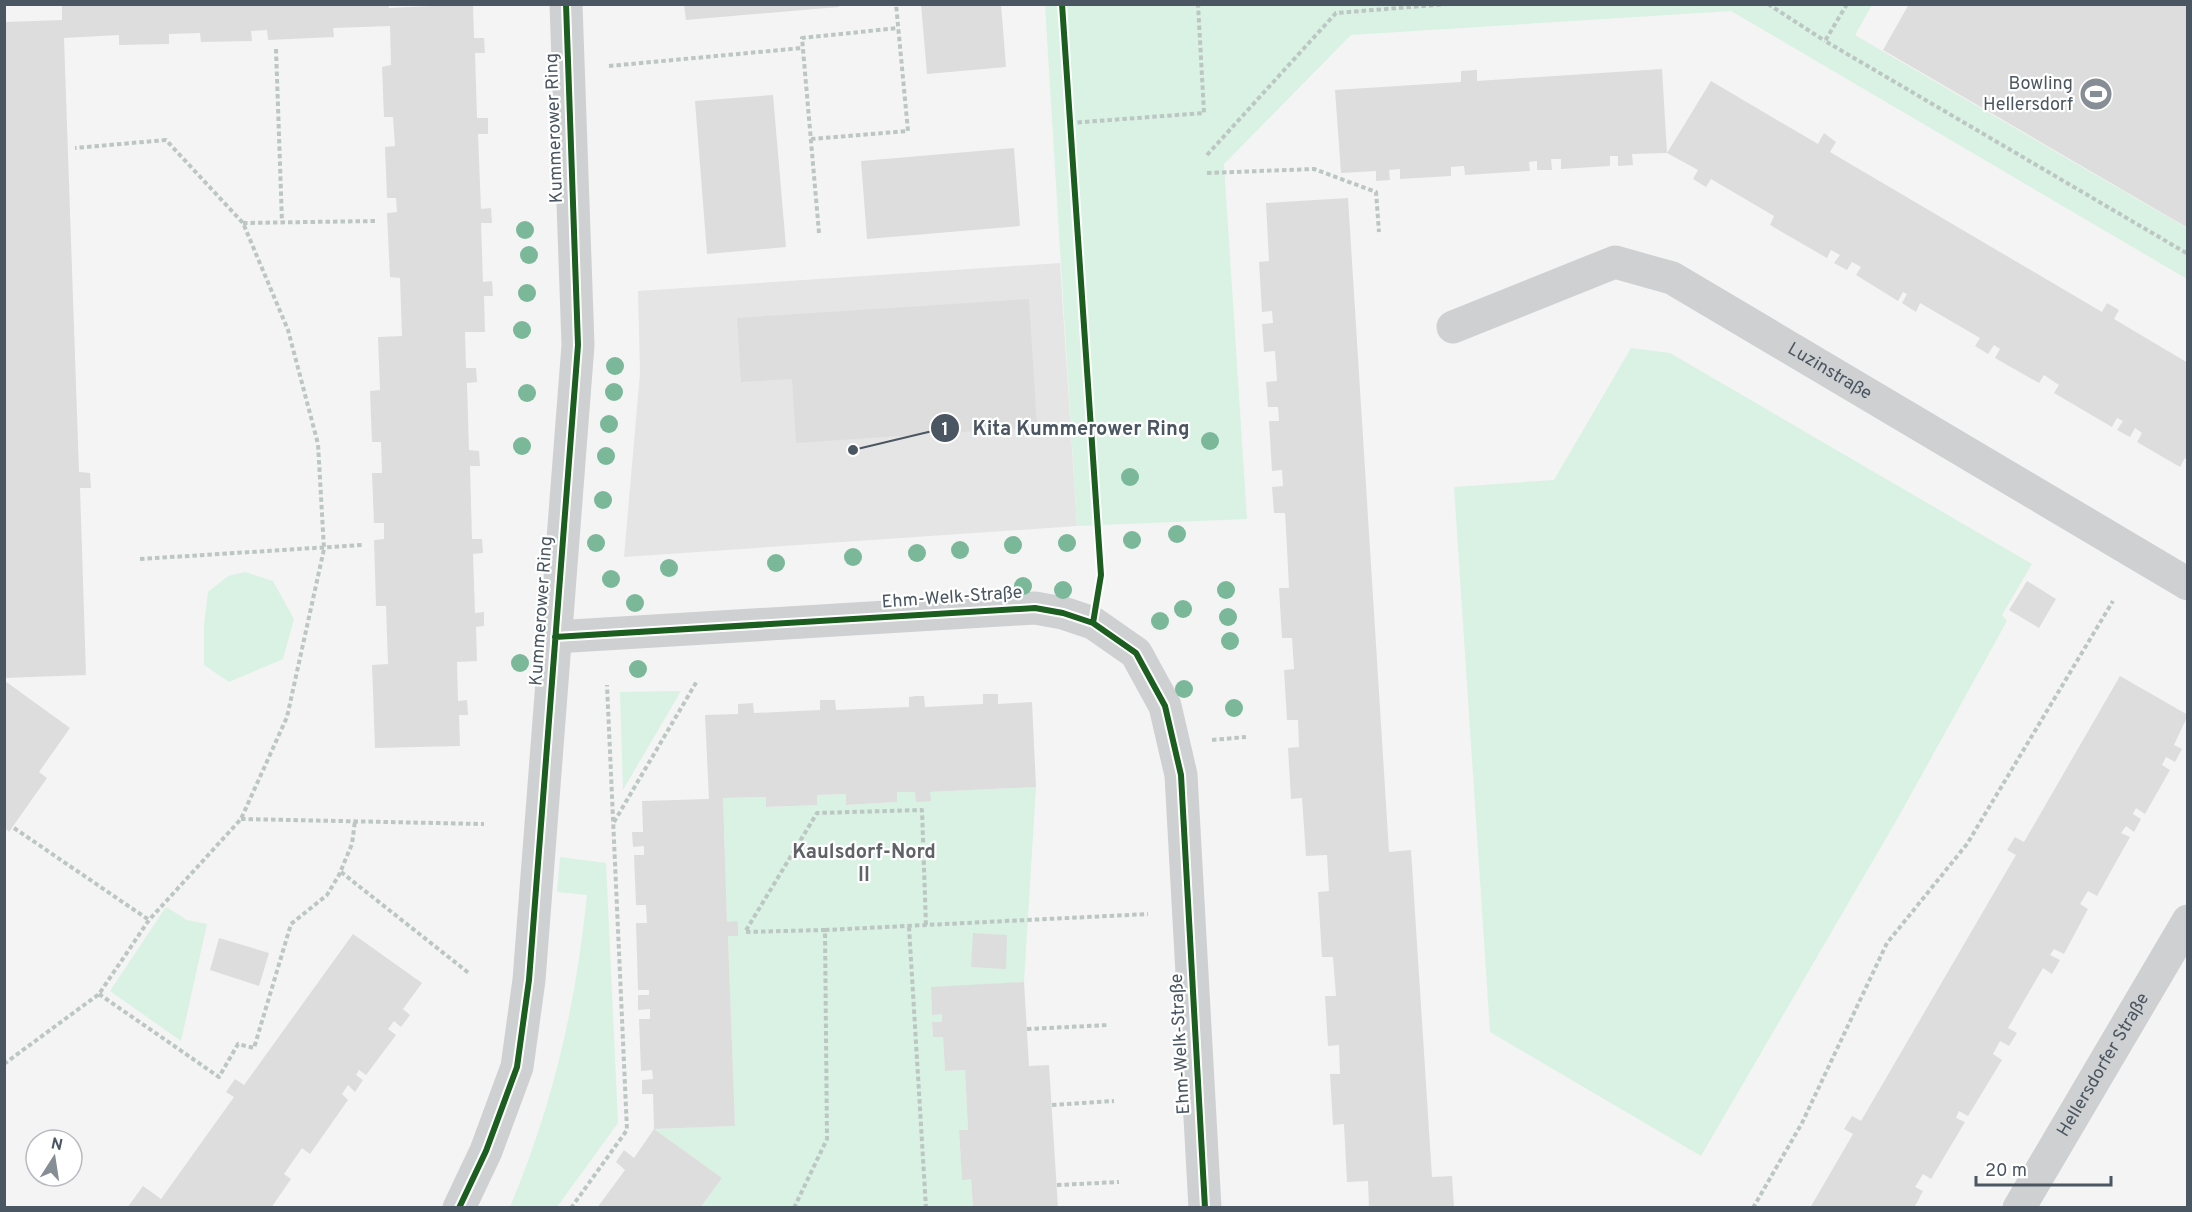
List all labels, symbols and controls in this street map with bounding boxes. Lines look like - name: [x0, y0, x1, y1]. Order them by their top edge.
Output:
- street label: Kummerower Ring: [541, 53, 569, 203]
- place label: Bowling Hellersdorf: [1983, 73, 2073, 117]
- sports icon: Bowling Hellersdorf: [2078, 76, 2114, 112]
- street label: Luzinstraße: [1783, 338, 1876, 405]
- callout: Kita Kummerower Ring: [930, 409, 1201, 447]
- text: Kita Kummerower Ring: [972, 417, 1190, 443]
- text: 1: [941, 419, 949, 442]
- street label: Kummerower Ring: [525, 535, 559, 687]
- street label: Ehm-Welk-Straße: [881, 582, 1023, 614]
- district label: Kaulsdorf-Nord II: [792, 840, 936, 889]
- street label: Ehm-Welk-Straße: [1166, 973, 1196, 1115]
- street label: Hellersdorfer Straße: [2052, 989, 2155, 1141]
- north arrow: [24, 1128, 84, 1188]
- text: N: [49, 1134, 64, 1156]
- scale bar: [1976, 1149, 2111, 1187]
- text: 20 m: [1985, 1160, 2027, 1183]

